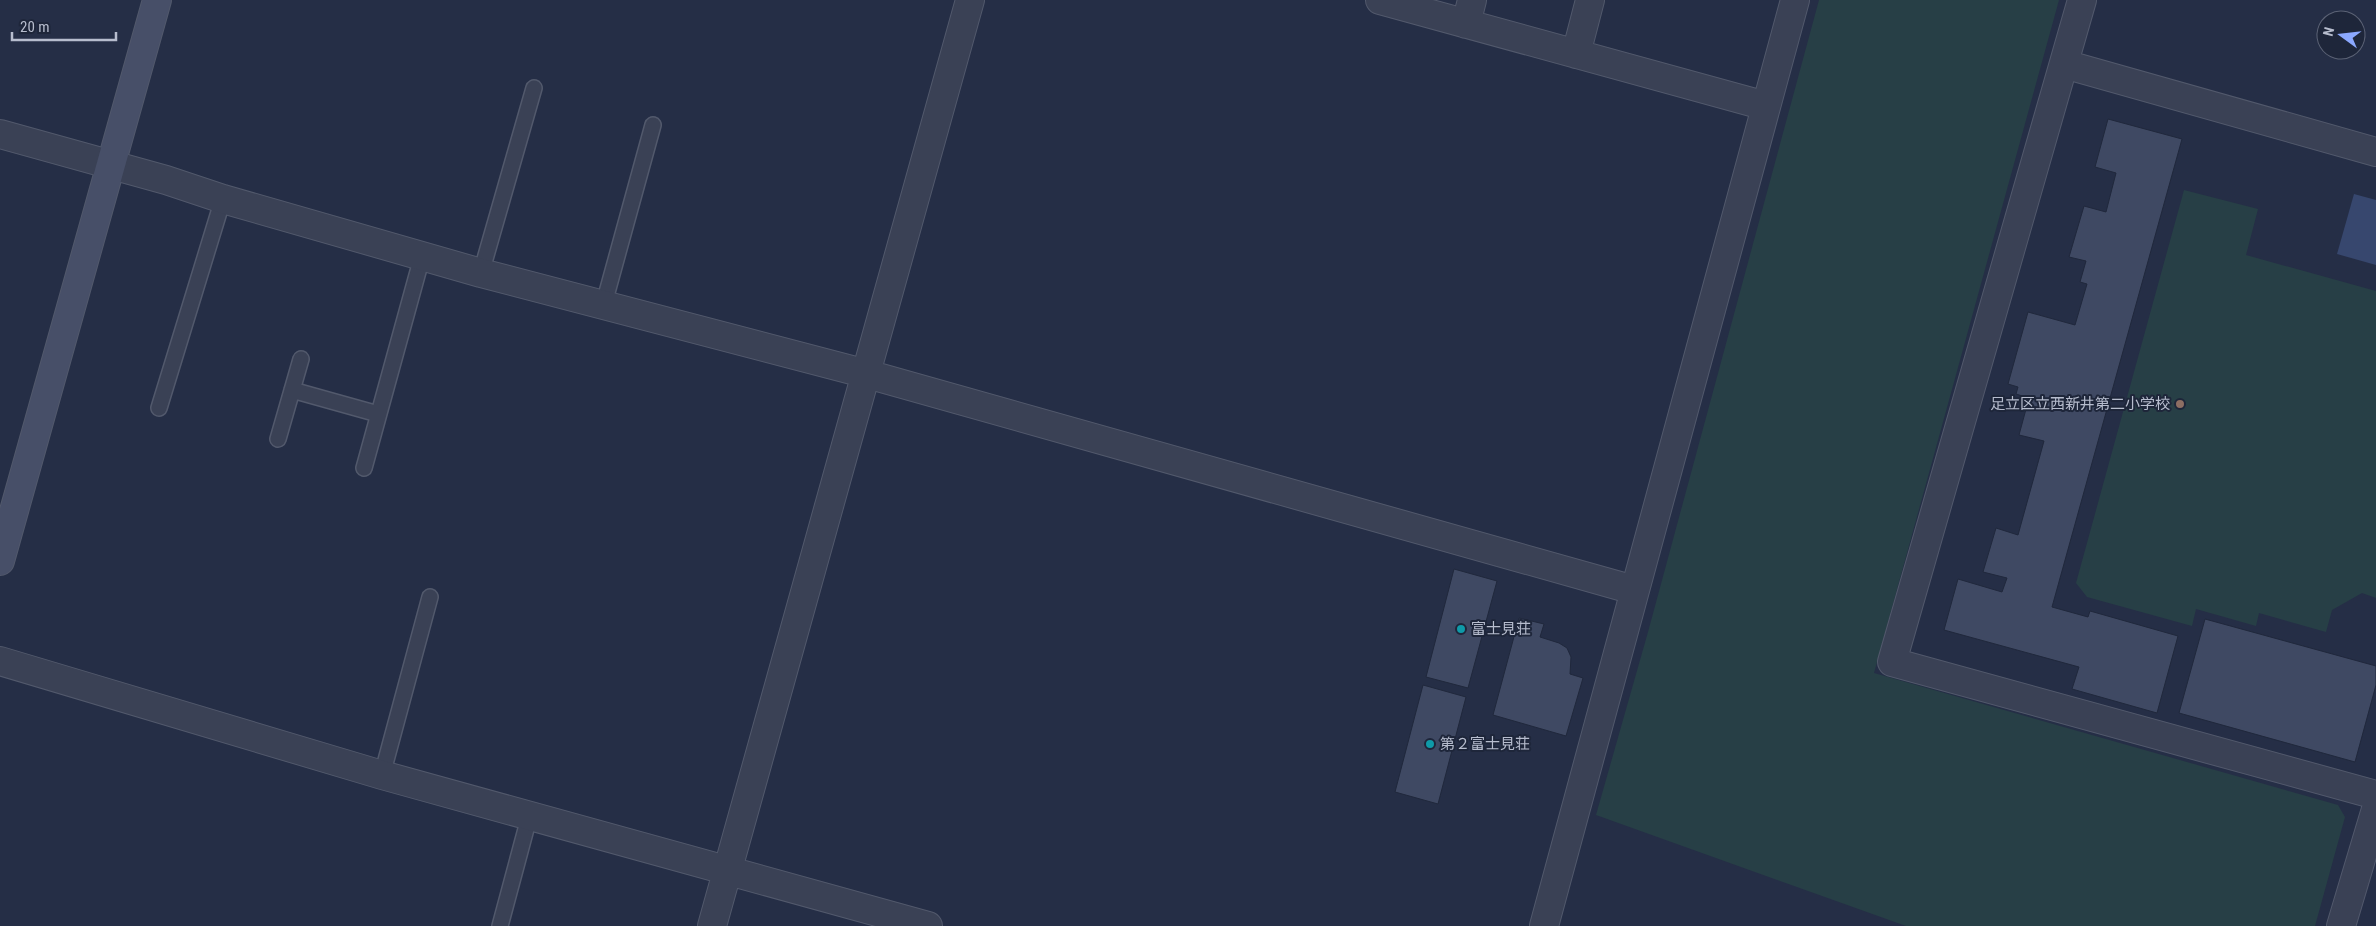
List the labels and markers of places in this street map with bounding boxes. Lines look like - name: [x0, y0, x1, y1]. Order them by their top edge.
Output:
- place label: 足立区立西新井第二小学校: [1990, 395, 2170, 413]
- marker: 足立区立西新井第二小学校: [2174, 398, 2186, 410]
- place label: 富士見荘: [1471, 620, 1531, 638]
- marker: 富士見荘: [1455, 623, 1467, 635]
- place label: 第２富士見荘: [1440, 735, 1530, 753]
- marker: 第２富士見荘: [1424, 738, 1436, 750]

